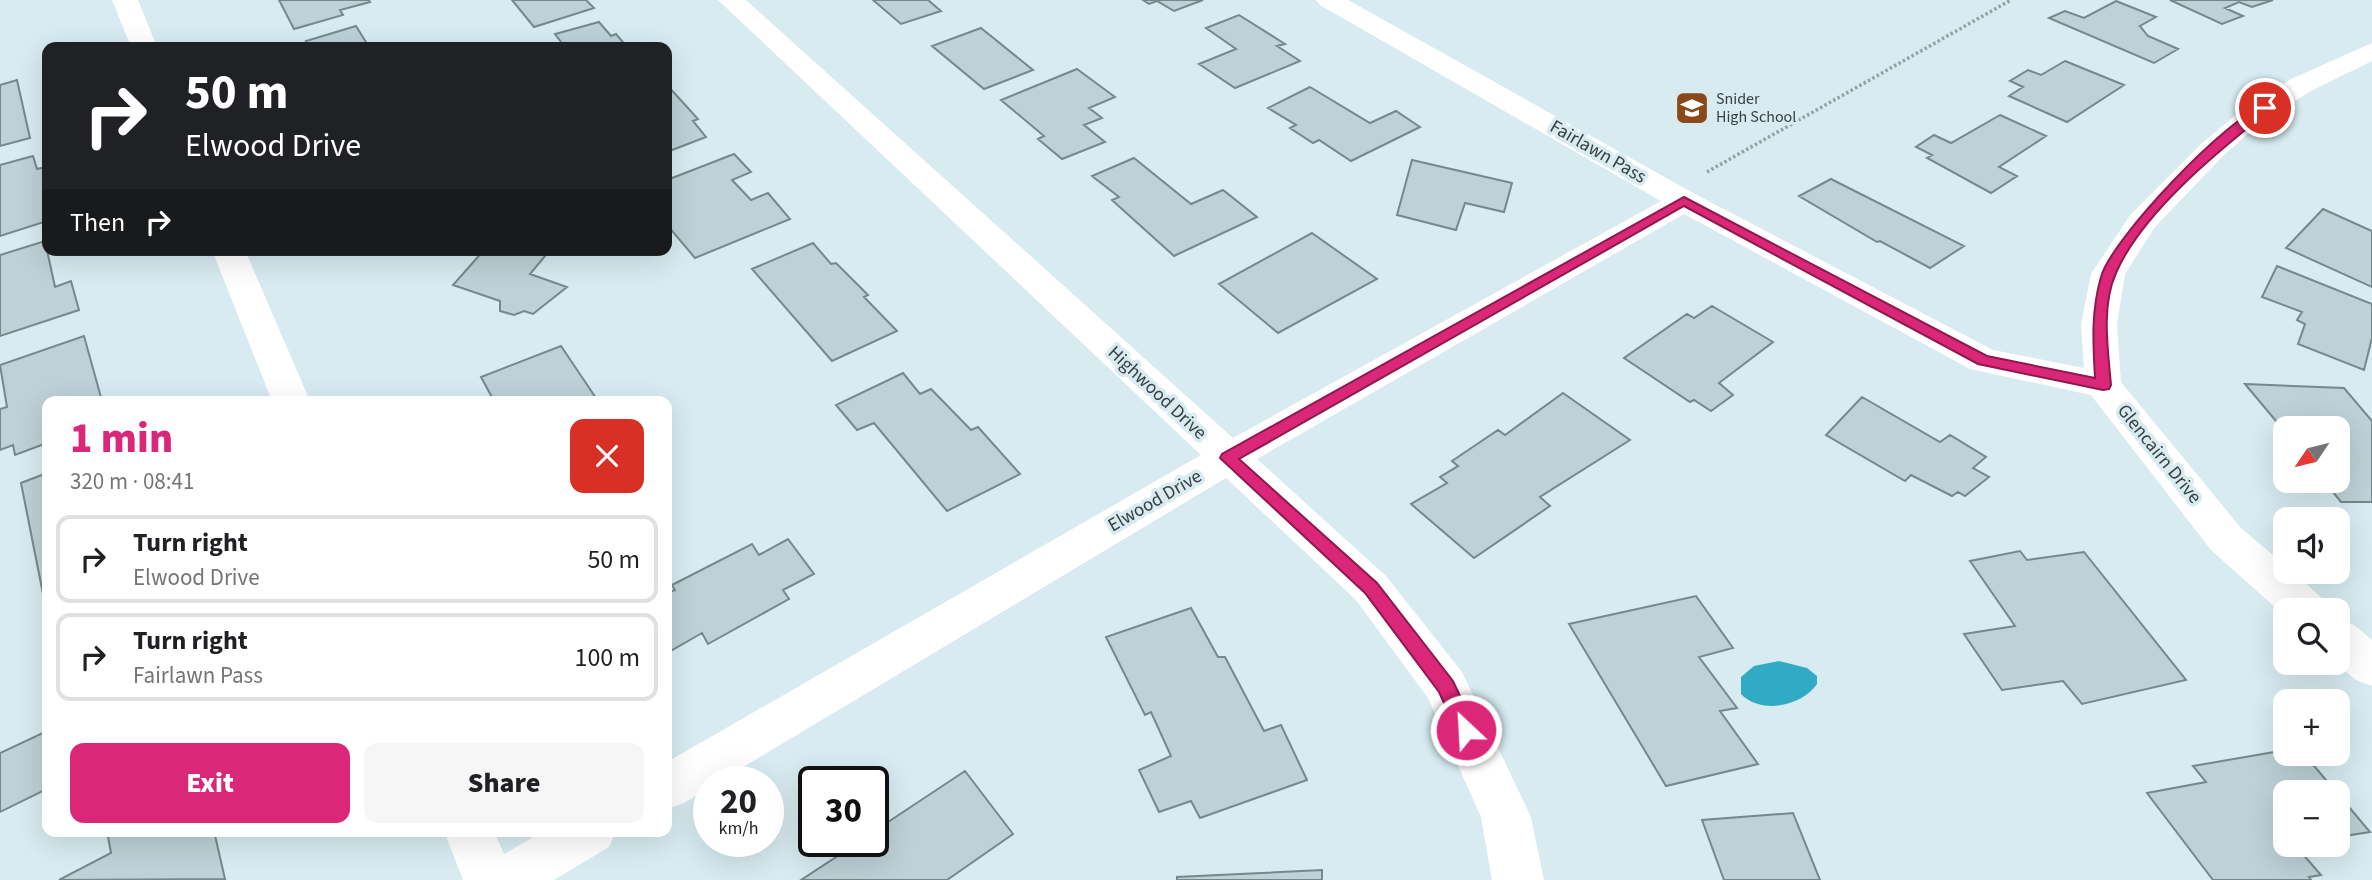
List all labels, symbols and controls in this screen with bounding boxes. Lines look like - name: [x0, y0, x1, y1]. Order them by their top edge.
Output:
- text: 50 m: [185, 58, 289, 128]
- icon: right: [70, 70, 161, 161]
- pin: [2235, 78, 2295, 138]
- place label: Snider High School: [1716, 88, 1796, 128]
- school or university icon: Snider High School: [1673, 89, 1711, 127]
- icon: arrive: [2246, 89, 2284, 127]
- street label: Fairlawn Pass: [1545, 113, 1651, 191]
- text: Elwood Drive: [185, 123, 361, 169]
- icon: right: [139, 203, 177, 241]
- text: Then: [70, 204, 125, 241]
- street label: Highwood Drive: [1101, 340, 1213, 446]
- street label: Glencairn Drive: [2110, 398, 2208, 510]
- text: 1 min: [70, 409, 173, 469]
- north arrow: [2273, 416, 2350, 494]
- map controls: [2273, 416, 2350, 857]
- button: close: [570, 419, 644, 493]
- street label: Elwood Drive: [1103, 463, 1207, 539]
- text: 320 m · 08:41: [70, 465, 194, 498]
- button: sound: [2273, 507, 2350, 584]
- text: Turn right: [133, 524, 248, 561]
- icon: right: [74, 540, 112, 578]
- text: 50 m: [587, 541, 640, 578]
- text: Elwood Drive: [133, 561, 260, 594]
- button: search: [2273, 598, 2350, 675]
- text: Turn right: [133, 622, 248, 659]
- icon: right: [74, 638, 112, 676]
- text: 100 m: [574, 639, 640, 676]
- text: Fairlawn Pass: [133, 659, 263, 692]
- button: +: [2273, 689, 2350, 766]
- position arrow: [1429, 693, 1503, 767]
- button: Exit: [70, 743, 350, 823]
- button: Share: [364, 743, 644, 823]
- speed limit sign: 30: [798, 766, 889, 857]
- text: 20: [720, 777, 757, 827]
- button: −: [2273, 780, 2350, 857]
- text: km/h: [719, 816, 758, 841]

